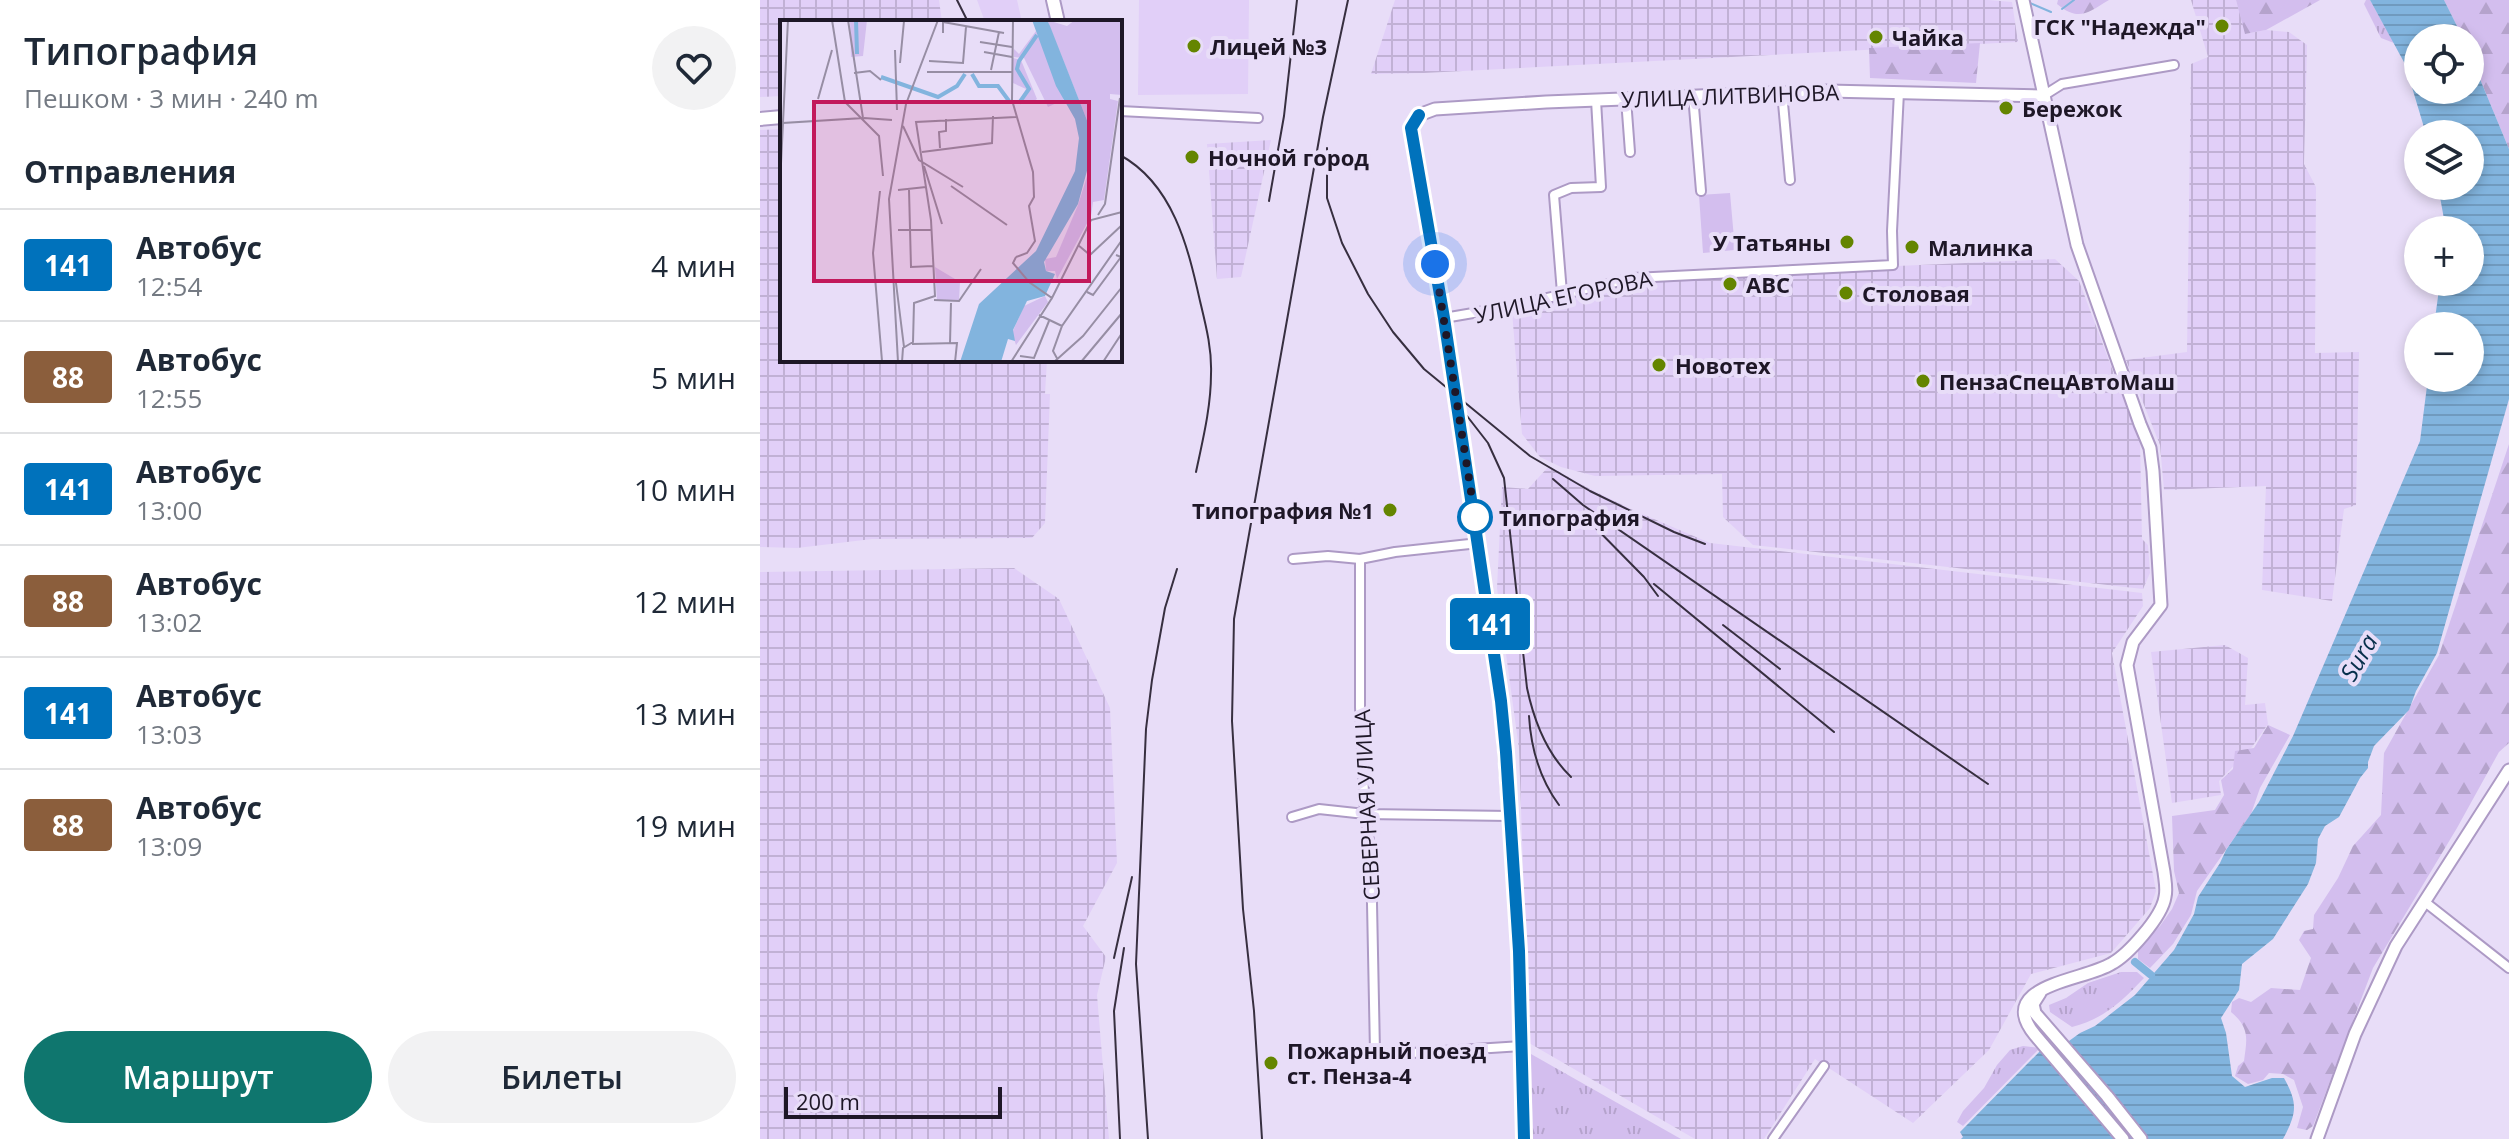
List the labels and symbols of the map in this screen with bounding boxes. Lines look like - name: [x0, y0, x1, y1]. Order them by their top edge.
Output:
- place label: ГСК "Надежда": [2034, 11, 2206, 41]
- marker: ГСК "Надежда": [2213, 17, 2231, 35]
- inset map: [780, 20, 1122, 362]
- place label: Чайка: [1892, 22, 1964, 52]
- marker: Чайка: [1867, 28, 1885, 46]
- place label: Лицей №3: [1210, 31, 1327, 61]
- marker: Лицей №3: [1185, 37, 1203, 55]
- street label: УЛИЦА ЛИТВИНОВА: [1620, 76, 1840, 114]
- place label: Бережок: [2022, 93, 2123, 123]
- marker: Бережок: [1997, 99, 2015, 117]
- place label: Ночной город: [1208, 142, 1369, 172]
- marker: Ночной город: [1183, 148, 1201, 166]
- place label: У Татьяны: [1713, 227, 1831, 257]
- place label: Малинка: [1928, 232, 2034, 262]
- marker: У Татьяны: [1838, 233, 1856, 251]
- marker: Малинка: [1903, 238, 1921, 256]
- your location: [1415, 244, 1455, 284]
- street label: УЛИЦА ЕГОРОВА: [1471, 263, 1655, 329]
- place label: ABC: [1746, 269, 1790, 299]
- marker: ABC: [1721, 275, 1739, 293]
- place label: Столовая: [1862, 278, 1970, 308]
- marker: Столовая: [1837, 284, 1855, 302]
- place label: Новотех: [1675, 350, 1771, 380]
- marker: Новотех: [1650, 356, 1668, 374]
- place label: ПензаСпецАвтоМаш: [1939, 366, 2175, 396]
- marker: ПензаСпецАвтоМаш: [1914, 372, 1932, 390]
- place label: Типография №1: [1192, 495, 1374, 525]
- marker: Типография: [1458, 500, 1492, 534]
- marker: Типография №1: [1381, 501, 1399, 519]
- place label: Типография: [1499, 502, 1640, 532]
- line badge: 141: [1444, 598, 1536, 650]
- water label: Sura: [2331, 627, 2385, 686]
- street label: СЕВЕРНАЯ УЛИЦА: [1346, 709, 1386, 901]
- place label: Пожарный поезд ст. Пенза-4: [1287, 1035, 1486, 1090]
- marker: Пожарный поезд ст. Пенза-4: [1262, 1054, 1280, 1072]
- scale bar: [784, 1083, 1002, 1119]

